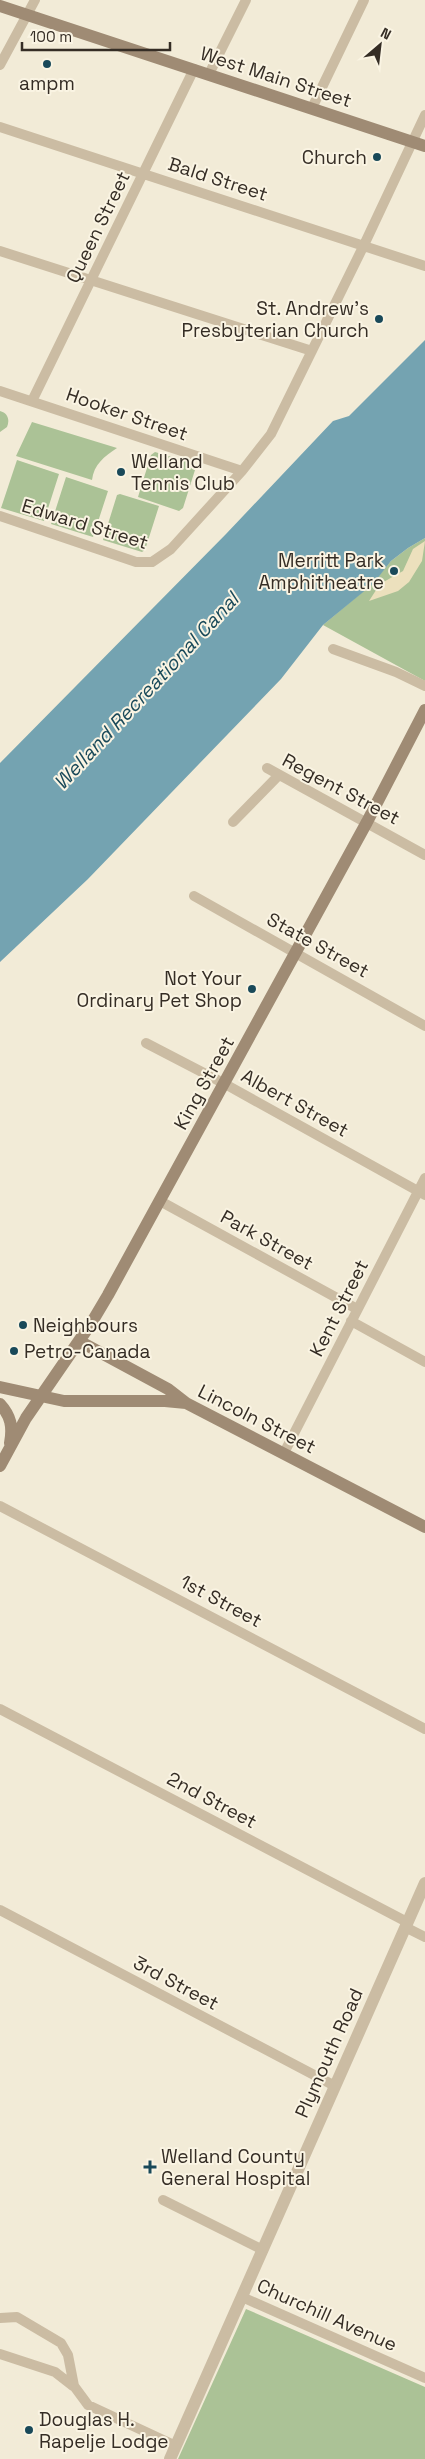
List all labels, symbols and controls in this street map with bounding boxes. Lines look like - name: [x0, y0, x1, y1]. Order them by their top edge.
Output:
- scale bar: [22, 20, 170, 52]
- north arrow: [355, 20, 405, 70]
- text: N: [378, 23, 394, 44]
- text: 100 m: [30, 27, 72, 46]
- street label: West Main Street: [197, 41, 355, 113]
- marker: ampm: [41, 58, 53, 70]
- place label: ampm: [19, 71, 75, 96]
- place label: Church: [302, 145, 367, 170]
- street label: Bald Street: [165, 151, 271, 207]
- marker: Church: [371, 151, 383, 163]
- street label: Queen Street: [60, 167, 136, 287]
- place label: St. Andrew's Presbyterian Church: [182, 296, 369, 343]
- marker: St. Andrew's Presbyterian Church: [373, 313, 385, 325]
- street label: Hooker Street: [63, 382, 191, 446]
- place label: Welland Tennis Club: [131, 449, 235, 496]
- marker: Welland Tennis Club: [115, 466, 127, 478]
- street label: Edward Street: [19, 493, 151, 555]
- place label: Merritt Park Amphitheatre: [258, 548, 384, 595]
- marker: Merritt Park Amphitheatre: [388, 565, 400, 577]
- water label: Welland Recreational Canal: [48, 585, 246, 795]
- street label: Regent Street: [278, 748, 404, 830]
- street label: State Street: [262, 907, 374, 983]
- place label: Not Your Ordinary Pet Shop: [76, 966, 242, 1013]
- marker: Not Your Ordinary Pet Shop: [246, 983, 258, 995]
- street label: King Street: [168, 1032, 240, 1134]
- street label: Albert Street: [237, 1063, 353, 1143]
- street label: Park Street: [216, 1204, 318, 1276]
- street label: Kent Street: [304, 1255, 374, 1361]
- place label: Neighbours: [33, 1313, 138, 1338]
- marker: Neighbours: [17, 1319, 29, 1331]
- place label: Petro-Canada: [24, 1339, 151, 1364]
- marker: Petro-Canada: [8, 1345, 20, 1357]
- street label: Lincoln Street: [194, 1379, 320, 1459]
- street label: 1st Street: [176, 1569, 266, 1633]
- street label: 2nd Street: [163, 1766, 261, 1834]
- street label: 3rd Street: [129, 1950, 223, 2016]
- street label: Plymouth Road: [289, 1984, 369, 2122]
- place label: Welland County General Hospital: [161, 2144, 310, 2191]
- marker: Welland County General Hospital: [143, 2160, 157, 2174]
- street label: Churchill Avenue: [253, 2273, 401, 2357]
- place label: Douglas H. Rapelje Lodge: [39, 2407, 169, 2454]
- marker: Douglas H. Rapelje Lodge: [23, 2424, 35, 2436]

